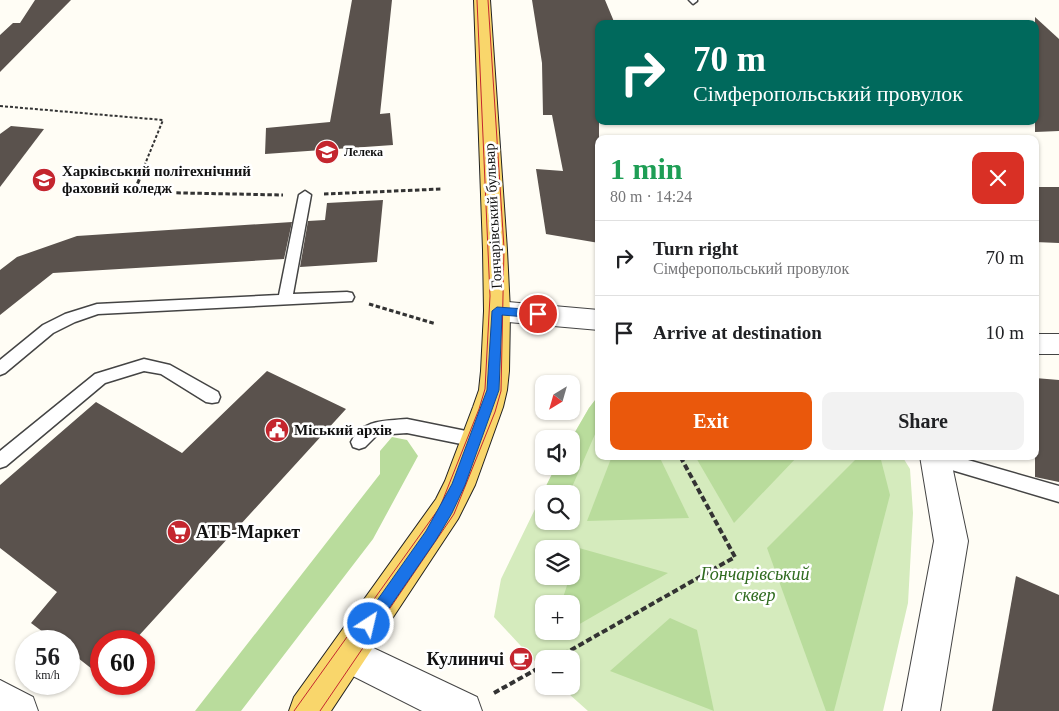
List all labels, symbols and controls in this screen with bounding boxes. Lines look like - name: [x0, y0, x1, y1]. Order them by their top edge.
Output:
- icon: right: [610, 40, 675, 105]
- text: 70 m: [693, 40, 766, 79]
- text: Сімферопольський провулок: [693, 81, 963, 106]
- school or university icon: Лелека: [314, 139, 340, 165]
- street label: Гончарівський бульвар: [481, 143, 505, 289]
- place label: Лелека: [344, 145, 383, 159]
- text: 1 min: [610, 152, 683, 185]
- button: close: [972, 152, 1024, 204]
- place label: Харківський політехнічний фаховий коледж: [62, 163, 251, 196]
- school or university icon: Харківський політехнічний фаховий коледж: [31, 167, 57, 193]
- text: 80 m · 14:24: [610, 188, 692, 205]
- text: Turn right: [653, 238, 738, 259]
- icon: right: [610, 244, 638, 272]
- text: 70 m: [985, 247, 1024, 268]
- text: Сімферопольський провулок: [653, 260, 849, 277]
- pin: [517, 293, 559, 335]
- icon: arrive: [524, 300, 552, 328]
- icon: arrive: [610, 319, 638, 347]
- text: Arrive at destination: [653, 322, 822, 343]
- text: 10 m: [985, 322, 1024, 343]
- north arrow: [535, 375, 580, 420]
- map controls: [535, 375, 580, 695]
- button: Exit: [610, 392, 812, 450]
- button: Share: [822, 392, 1024, 450]
- public building icon: Міський архів: [264, 417, 290, 443]
- place label: Міський архів: [294, 422, 392, 438]
- button: sound: [535, 430, 580, 475]
- button: search: [535, 485, 580, 530]
- supermarket icon: АТБ-Маркет: [166, 519, 192, 545]
- place label: АТБ-Маркет: [196, 522, 300, 542]
- button: layers: [535, 540, 580, 585]
- park label: Гончарівський сквер: [699, 564, 810, 605]
- button: +: [535, 595, 580, 640]
- position arrow: [342, 597, 394, 649]
- speed limit sign: 60: [90, 630, 155, 695]
- text: 56: [35, 643, 60, 670]
- cafe icon: Кулиничі: [508, 646, 534, 672]
- place label: Кулиничі: [426, 649, 504, 669]
- button: −: [535, 650, 580, 695]
- text: km/h: [35, 668, 60, 682]

